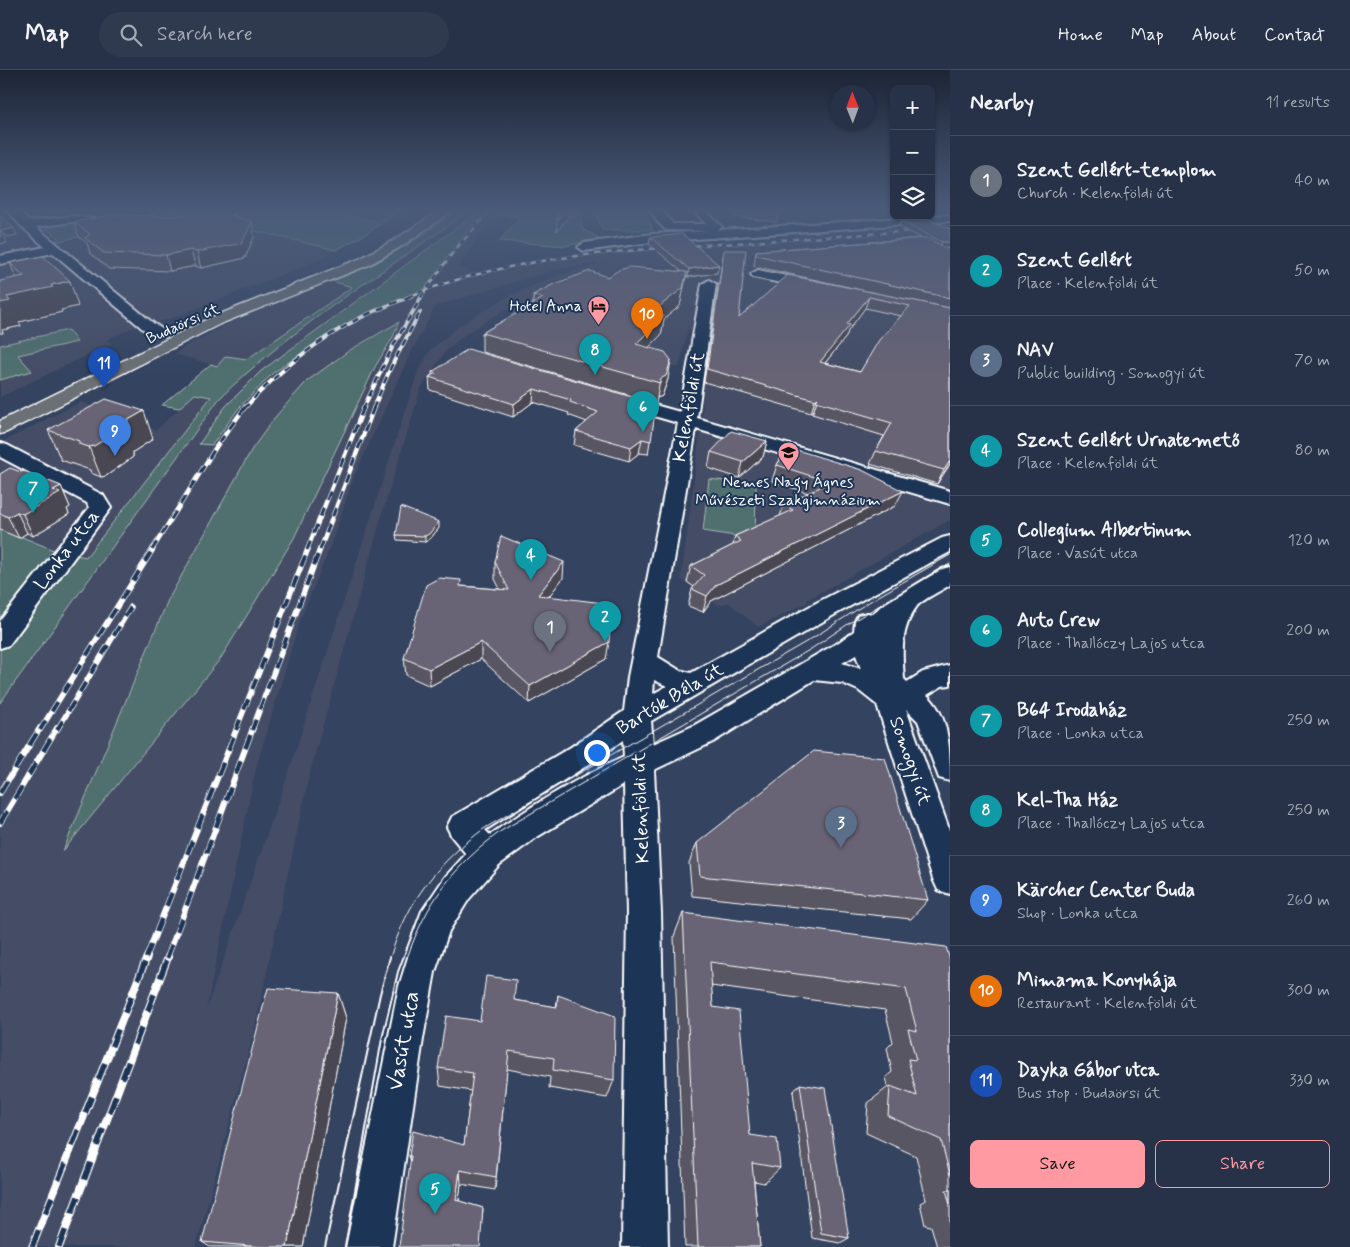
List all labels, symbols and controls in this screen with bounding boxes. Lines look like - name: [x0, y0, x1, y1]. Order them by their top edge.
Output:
- search box: [99, 12, 449, 57]
- text: Map: [25, 19, 69, 50]
- icon: search: [117, 21, 145, 49]
- text: Search here: [157, 22, 253, 47]
- text: Home: [1058, 23, 1103, 47]
- text: Map: [1131, 23, 1164, 47]
- text: About: [1192, 23, 1236, 47]
- text: Contact: [1264, 23, 1325, 47]
- north arrow: [830, 85, 875, 130]
- map controls: [890, 85, 935, 220]
- button: +: [890, 85, 935, 130]
- text: Nearby: [970, 89, 1034, 117]
- text: 11 results: [1265, 92, 1330, 113]
- button: −: [890, 130, 935, 175]
- text: Szent Gellért-templom: [1017, 158, 1216, 183]
- text: 1: [982, 170, 990, 191]
- text: 40 m: [1294, 170, 1330, 191]
- button: layers: [890, 175, 935, 220]
- text: Church · Kelenföldi út: [1017, 183, 1173, 204]
- text: Szent Gellért: [1017, 248, 1132, 273]
- text: 2: [982, 260, 990, 281]
- text: 50 m: [1294, 260, 1330, 281]
- text: Place · Kelenföldi út: [1017, 273, 1158, 294]
- hotel icon: Hotel Anna: [586, 294, 610, 325]
- place label: Hotel Anna: [509, 296, 582, 317]
- street label: Budaörsi út: [143, 298, 224, 350]
- pin: 10: [631, 298, 663, 339]
- pin: 8: [579, 334, 611, 375]
- text: NAV: [1017, 338, 1054, 363]
- pin: 11: [88, 347, 120, 388]
- street label: Kelenföldi út: [667, 350, 711, 464]
- text: 3: [982, 350, 990, 371]
- text: 70 m: [1294, 350, 1330, 371]
- text: Public building · Somogyi út: [1017, 363, 1205, 384]
- pin: 6: [627, 391, 659, 432]
- pin: 9: [99, 415, 131, 456]
- text: Szent Gellért Urnatemető: [1017, 428, 1240, 453]
- text: 4: [981, 440, 991, 461]
- text: 80 m: [1295, 440, 1330, 461]
- school or university icon: Nemes Nagy Ágnes Művészeti Szakgimnázium: [776, 441, 800, 472]
- text: Place · Kelenföldi út: [1017, 453, 1158, 474]
- pin: 7: [17, 472, 49, 513]
- place label: Nemes Nagy Ágnes Művészeti Szakgimnázium: [695, 472, 881, 511]
- street label: Lonka utca: [29, 505, 105, 595]
- text: Collegium Albertinum: [1017, 518, 1192, 543]
- text: 5: [981, 530, 991, 551]
- text: 120 m: [1288, 530, 1330, 551]
- pin: 4: [515, 539, 547, 580]
- text: Place · Vasút utca: [1017, 543, 1138, 564]
- pin: 2: [589, 601, 621, 642]
- text: Auto Crew: [1017, 608, 1100, 633]
- pin: 1: [534, 611, 566, 652]
- text: 6: [982, 620, 990, 641]
- text: 200 m: [1286, 620, 1330, 641]
- text: Place · Thallóczy Lajos utca: [1017, 633, 1205, 654]
- street label: Bartók Béla út: [612, 657, 728, 741]
- text: B64 Irodaház: [1017, 698, 1127, 723]
- text: 7: [981, 710, 991, 731]
- text: 250 m: [1287, 710, 1330, 731]
- street label: Somogyi út: [881, 713, 937, 809]
- text: Place · Lonka utca: [1017, 723, 1144, 744]
- your location: [584, 740, 610, 766]
- street label: Kelenföldi út: [627, 752, 655, 864]
- text: Kel-Tha Ház: [1017, 788, 1118, 813]
- text: 8: [981, 800, 991, 821]
- text: 250 m: [1287, 800, 1330, 821]
- pin: 3: [825, 807, 857, 848]
- text: Place · Thallóczy Lajos utca: [1017, 813, 1205, 834]
- text: Kärcher Center Buda: [1017, 878, 1195, 903]
- text: 9: [982, 890, 990, 911]
- text: 260 m: [1287, 890, 1330, 911]
- text: Shop · Lonka utca: [1017, 903, 1138, 924]
- text: Mimama Konyhája: [1017, 968, 1177, 993]
- text: 10: [978, 980, 994, 1001]
- text: 300 m: [1287, 980, 1330, 1001]
- street label: Vasút utca: [381, 989, 427, 1093]
- text: Restaurant · Kelenföldi út: [1017, 993, 1197, 1014]
- text: Dayka Gábor utca: [1017, 1058, 1159, 1083]
- text: 11: [979, 1070, 993, 1091]
- text: 330 m: [1289, 1070, 1330, 1091]
- text: Bus stop · Budaörsi út: [1017, 1083, 1161, 1104]
- button: Save: [970, 1140, 1145, 1188]
- button: Share: [1155, 1140, 1330, 1188]
- pin: 5: [419, 1173, 451, 1214]

